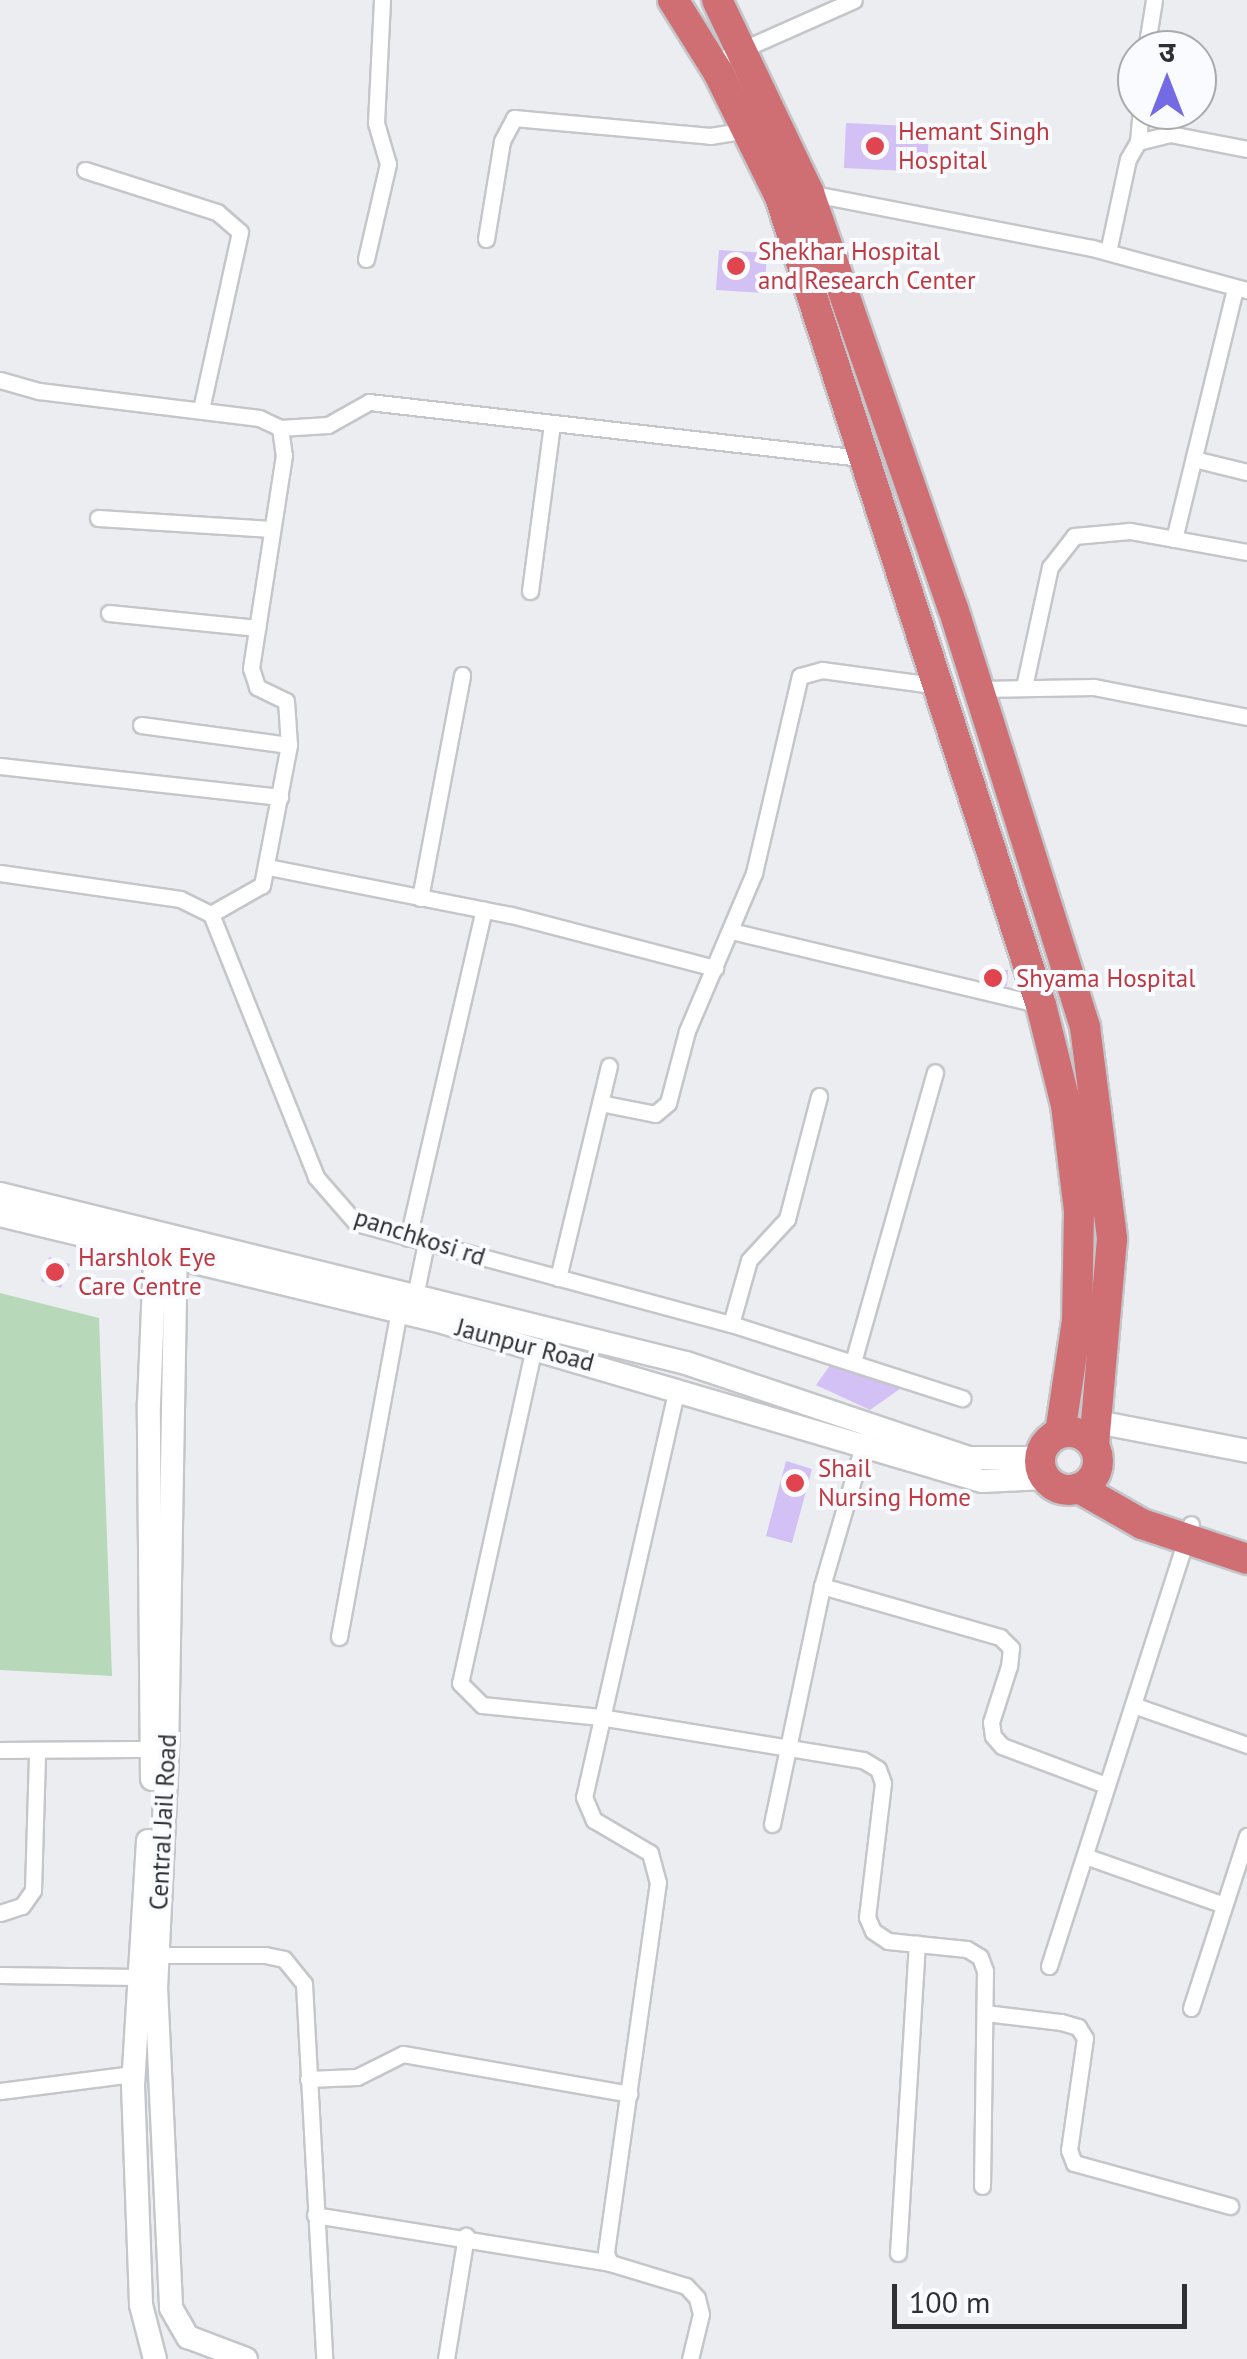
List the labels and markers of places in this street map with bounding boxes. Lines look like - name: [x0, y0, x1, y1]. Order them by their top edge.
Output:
- place label: Hemant Singh Hospital: [898, 117, 1050, 176]
- marker: Hemant Singh Hospital: [862, 133, 888, 159]
- place label: Shekhar Hospital and Research Center: [758, 237, 975, 296]
- marker: Shekhar Hospital and Research Center: [723, 253, 749, 279]
- place label: Shyama Hospital: [1016, 963, 1195, 993]
- marker: Shyama Hospital: [980, 965, 1006, 991]
- place label: Harshlok Eye Care Centre: [78, 1243, 217, 1302]
- marker: Harshlok Eye Care Centre: [42, 1259, 68, 1285]
- place label: Shail Nursing Home: [818, 1454, 971, 1513]
- marker: Shail Nursing Home: [782, 1470, 808, 1496]

